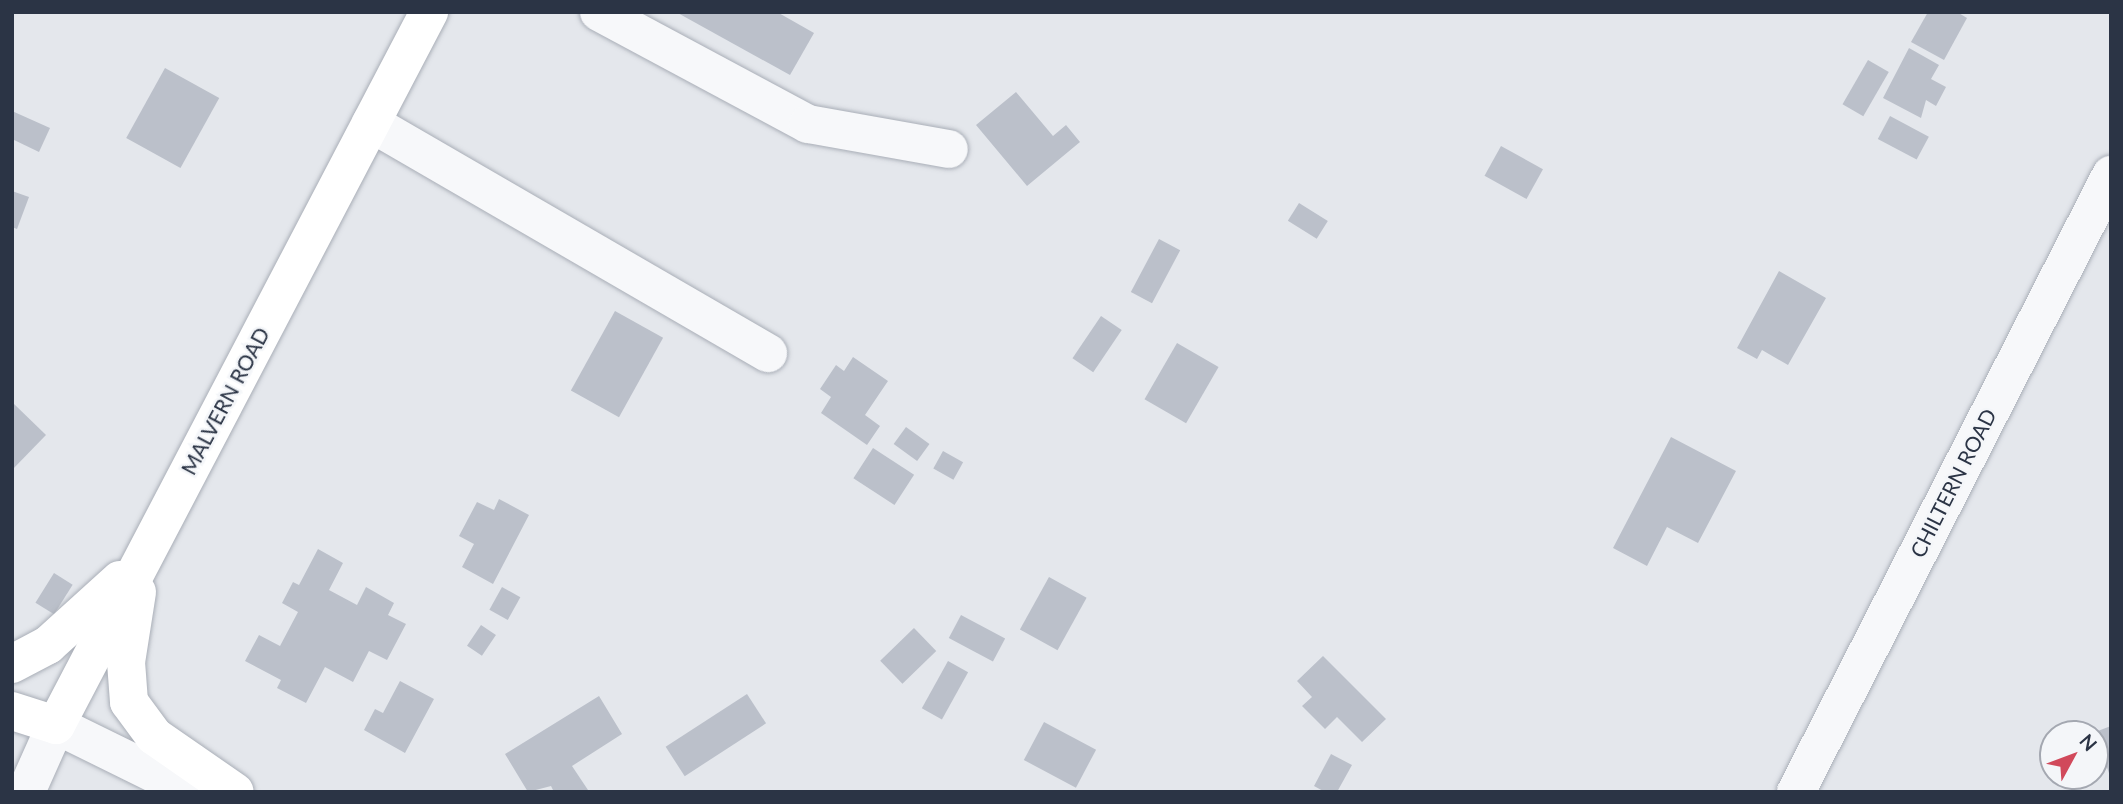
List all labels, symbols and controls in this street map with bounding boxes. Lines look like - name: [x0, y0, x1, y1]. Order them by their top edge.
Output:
- street label: MALVERN ROAD: [176, 323, 274, 479]
- street label: CHILTERN ROAD: [1905, 404, 2001, 562]
- north arrow: [2039, 720, 2109, 790]
- text: N: [2075, 729, 2102, 755]

